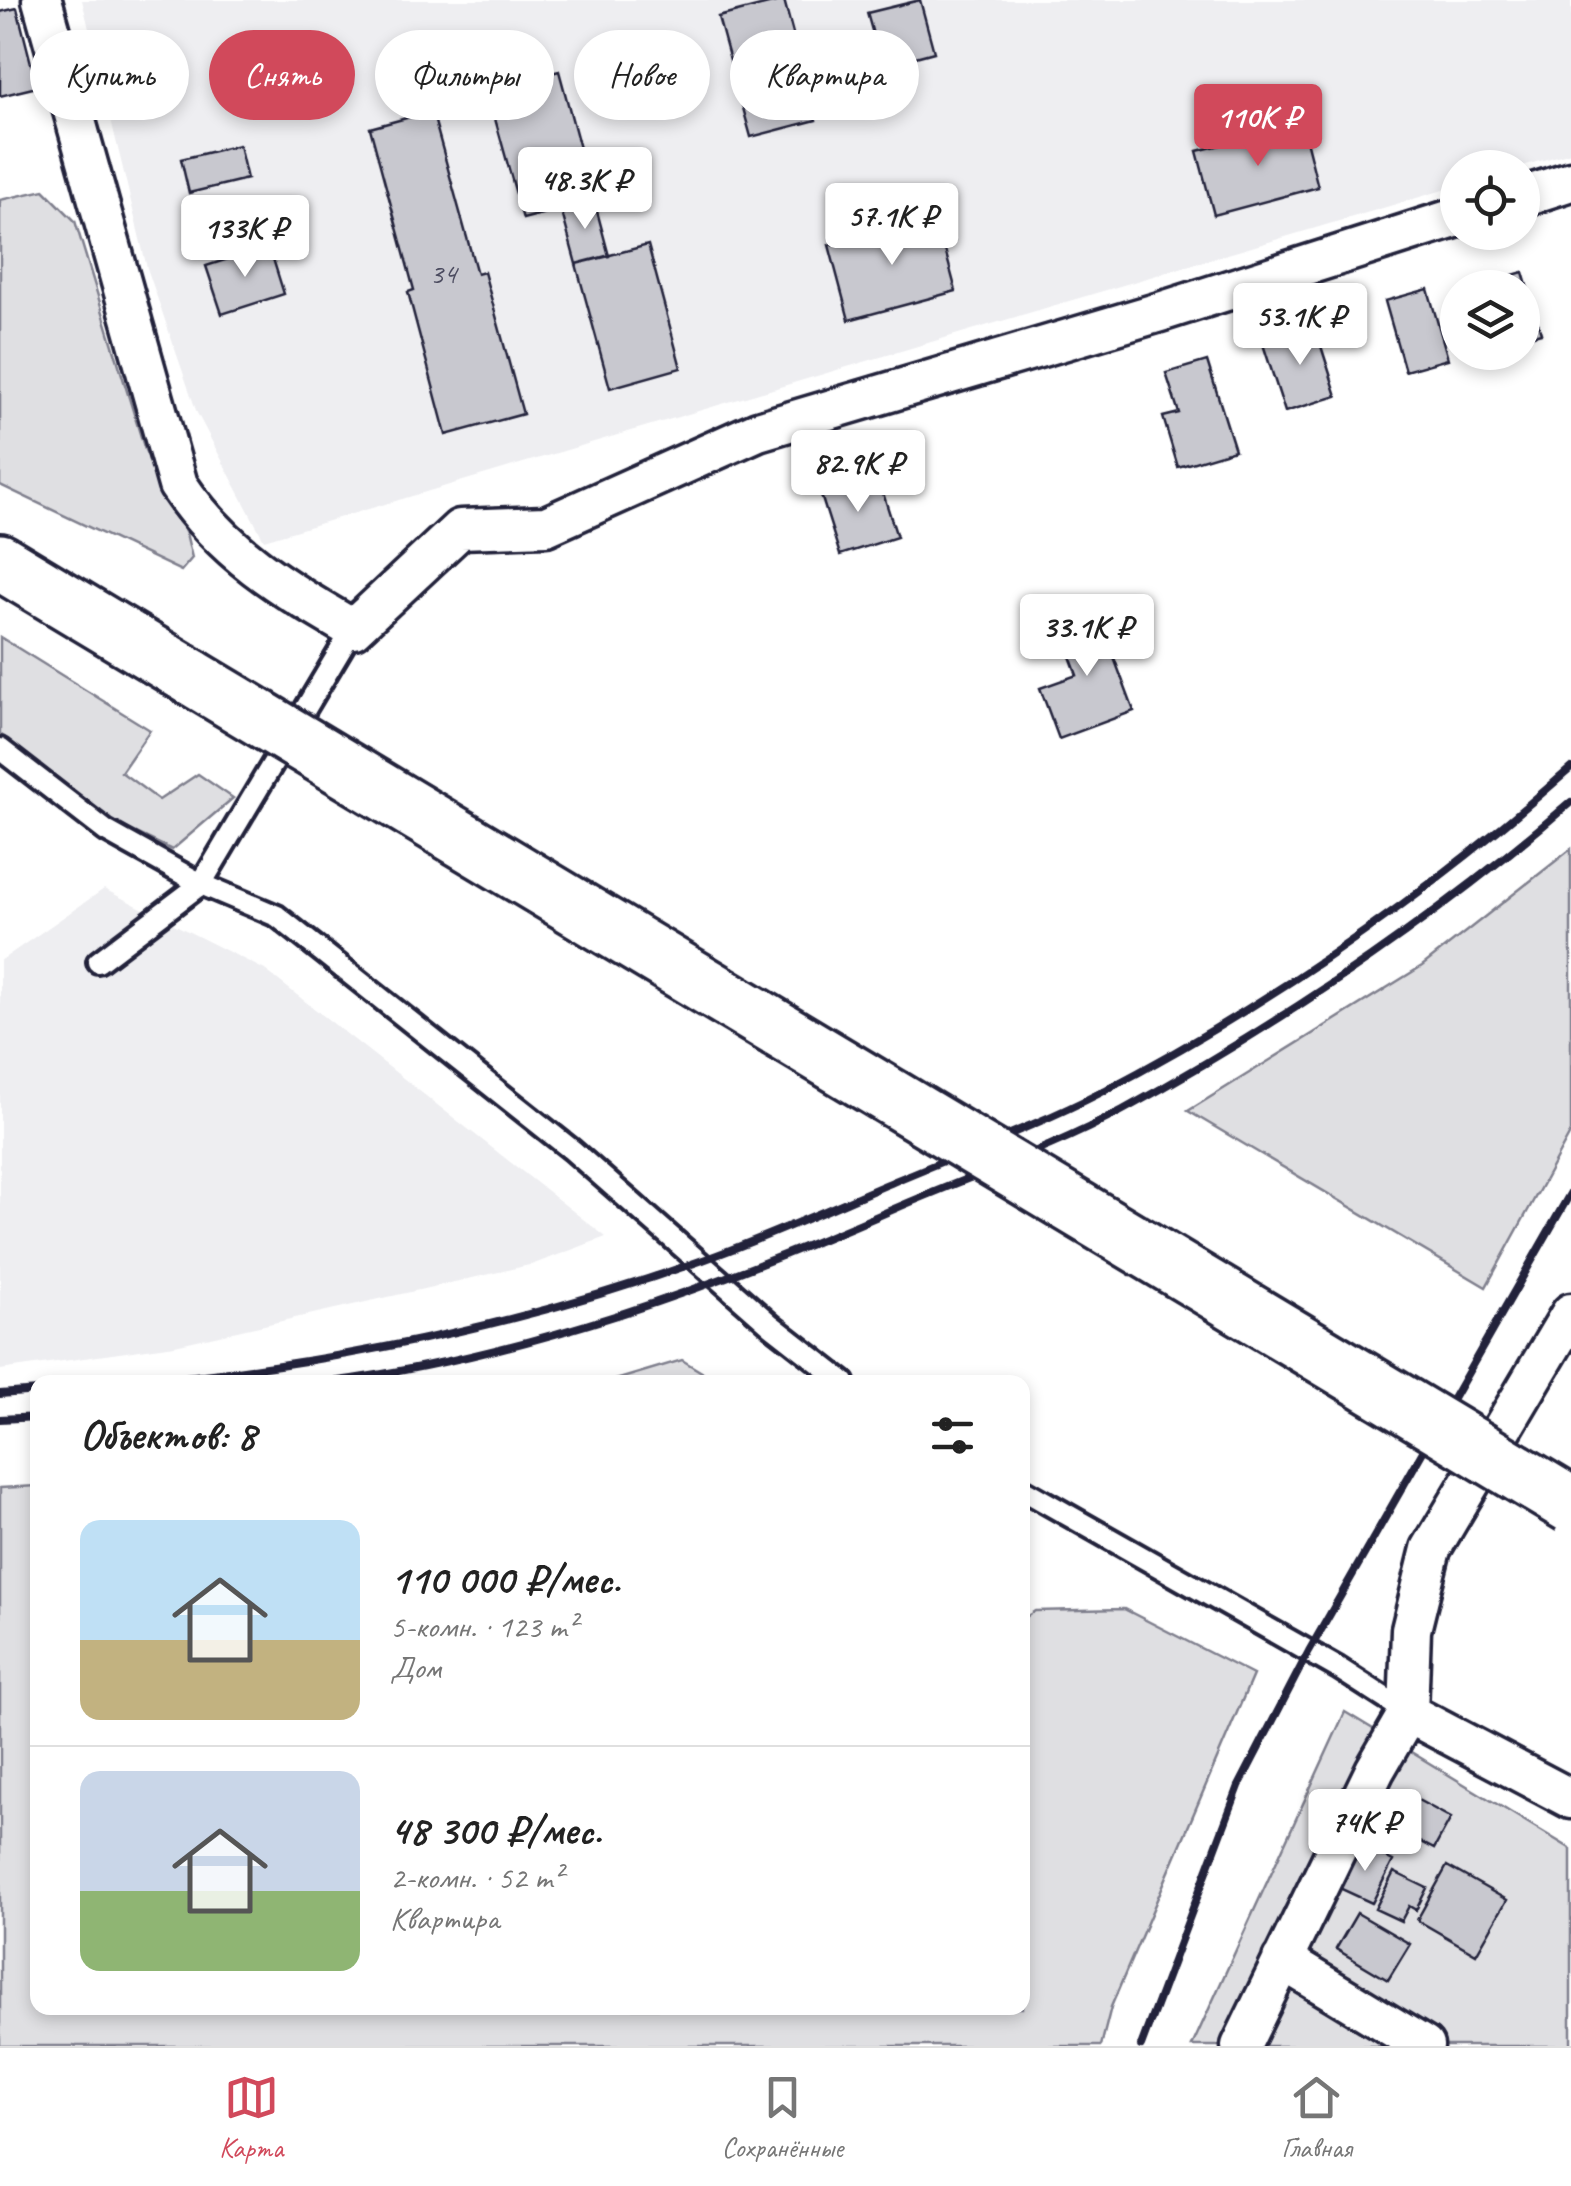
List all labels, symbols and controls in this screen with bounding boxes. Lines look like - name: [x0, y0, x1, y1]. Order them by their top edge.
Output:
- chip: Купить: [30, 30, 189, 120]
- chip: Снять: [209, 30, 355, 120]
- chip: Фильтры: [375, 30, 554, 120]
- chip: Новое: [574, 30, 710, 120]
- chip: Квартира: [730, 30, 919, 120]
- pin: 110K ₽: [1177, 84, 1339, 169]
- text: 110K ₽: [1216, 96, 1300, 137]
- pin: 48.3K ₽: [493, 147, 677, 232]
- map controls: [1440, 150, 1540, 370]
- button: locate: [1440, 150, 1540, 250]
- text: 48.3K ₽: [540, 159, 630, 200]
- pin: 57.1K ₽: [800, 183, 984, 268]
- pin: 133K ₽: [164, 195, 326, 280]
- text: 57.1K ₽: [847, 195, 937, 236]
- text: 133K ₽: [203, 207, 287, 248]
- house number: 34: [430, 254, 459, 292]
- button: layers: [1440, 270, 1540, 370]
- pin: 53.1K ₽: [1208, 283, 1392, 368]
- text: 53.1K ₽: [1255, 295, 1345, 336]
- pin: 82.9K ₽: [766, 430, 950, 515]
- text: 82.9K ₽: [813, 442, 903, 483]
- pin: 33.1K ₽: [995, 594, 1179, 679]
- text: 33.1K ₽: [1042, 606, 1132, 647]
- icon: filters: [925, 1408, 980, 1463]
- text: Объектов: 8: [80, 1409, 256, 1462]
- text: 110 000 ₽/мес.: [390, 1553, 620, 1606]
- icon: home: [160, 1560, 280, 1680]
- text: 5-комн. · 123 m²: [390, 1606, 577, 1647]
- text: Дом: [390, 1647, 441, 1688]
- pin: 74K ₽: [1295, 1789, 1435, 1874]
- text: 74K ₽: [1330, 1801, 1400, 1842]
- text: 48 300 ₽/мес.: [390, 1804, 601, 1857]
- icon: home: [160, 1811, 280, 1931]
- text: 2-комн. · 52 m²: [390, 1857, 562, 1898]
- text: Квартира: [390, 1898, 499, 1939]
- tab: Карта: [219, 2070, 283, 2165]
- tab: Сохранённые: [722, 2070, 843, 2165]
- tab: Главная: [1282, 2070, 1352, 2165]

